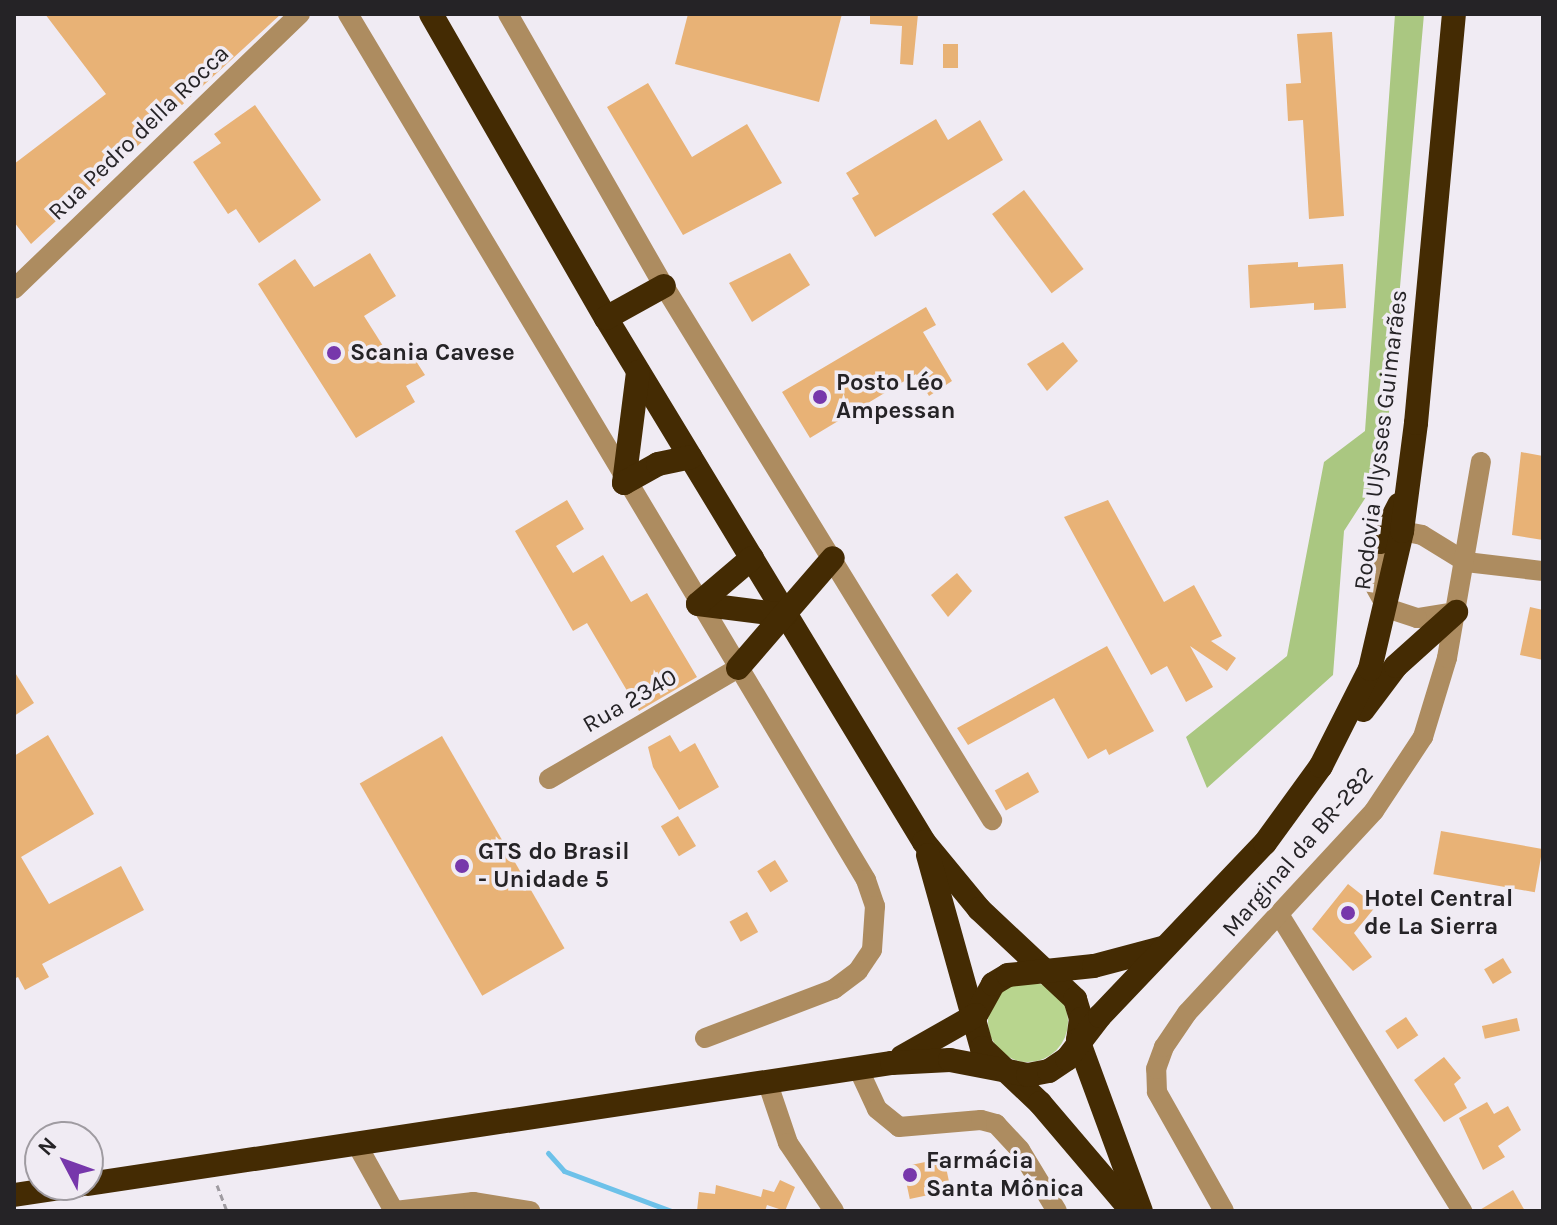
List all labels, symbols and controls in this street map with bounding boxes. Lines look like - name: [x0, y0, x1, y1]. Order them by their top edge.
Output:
- street label: Rua Pedro della Rocca: [43, 39, 235, 227]
- street label: Rodovia Ulysses Guimarães: [1348, 288, 1414, 592]
- place label: Scania Cavese: [350, 339, 515, 367]
- marker: Scania Cavese: [325, 344, 343, 362]
- place label: Posto Léo Ampessan: [836, 369, 955, 425]
- marker: Posto Léo Ampessan: [811, 388, 829, 406]
- street label: Rua 2340: [578, 663, 682, 739]
- street label: Marginal da BR-282: [1216, 761, 1380, 943]
- place label: GTS do Brasil - Unidade 5: [478, 838, 630, 894]
- marker: GTS do Brasil - Unidade 5: [453, 857, 471, 875]
- place label: Hotel Central de La Sierra: [1364, 885, 1513, 941]
- marker: Hotel Central de La Sierra: [1339, 904, 1357, 922]
- north arrow: [24, 1121, 104, 1201]
- text: N: [32, 1132, 62, 1161]
- place label: Farmácia Santa Mônica: [926, 1147, 1084, 1203]
- marker: Farmácia Santa Mônica: [901, 1166, 919, 1184]

